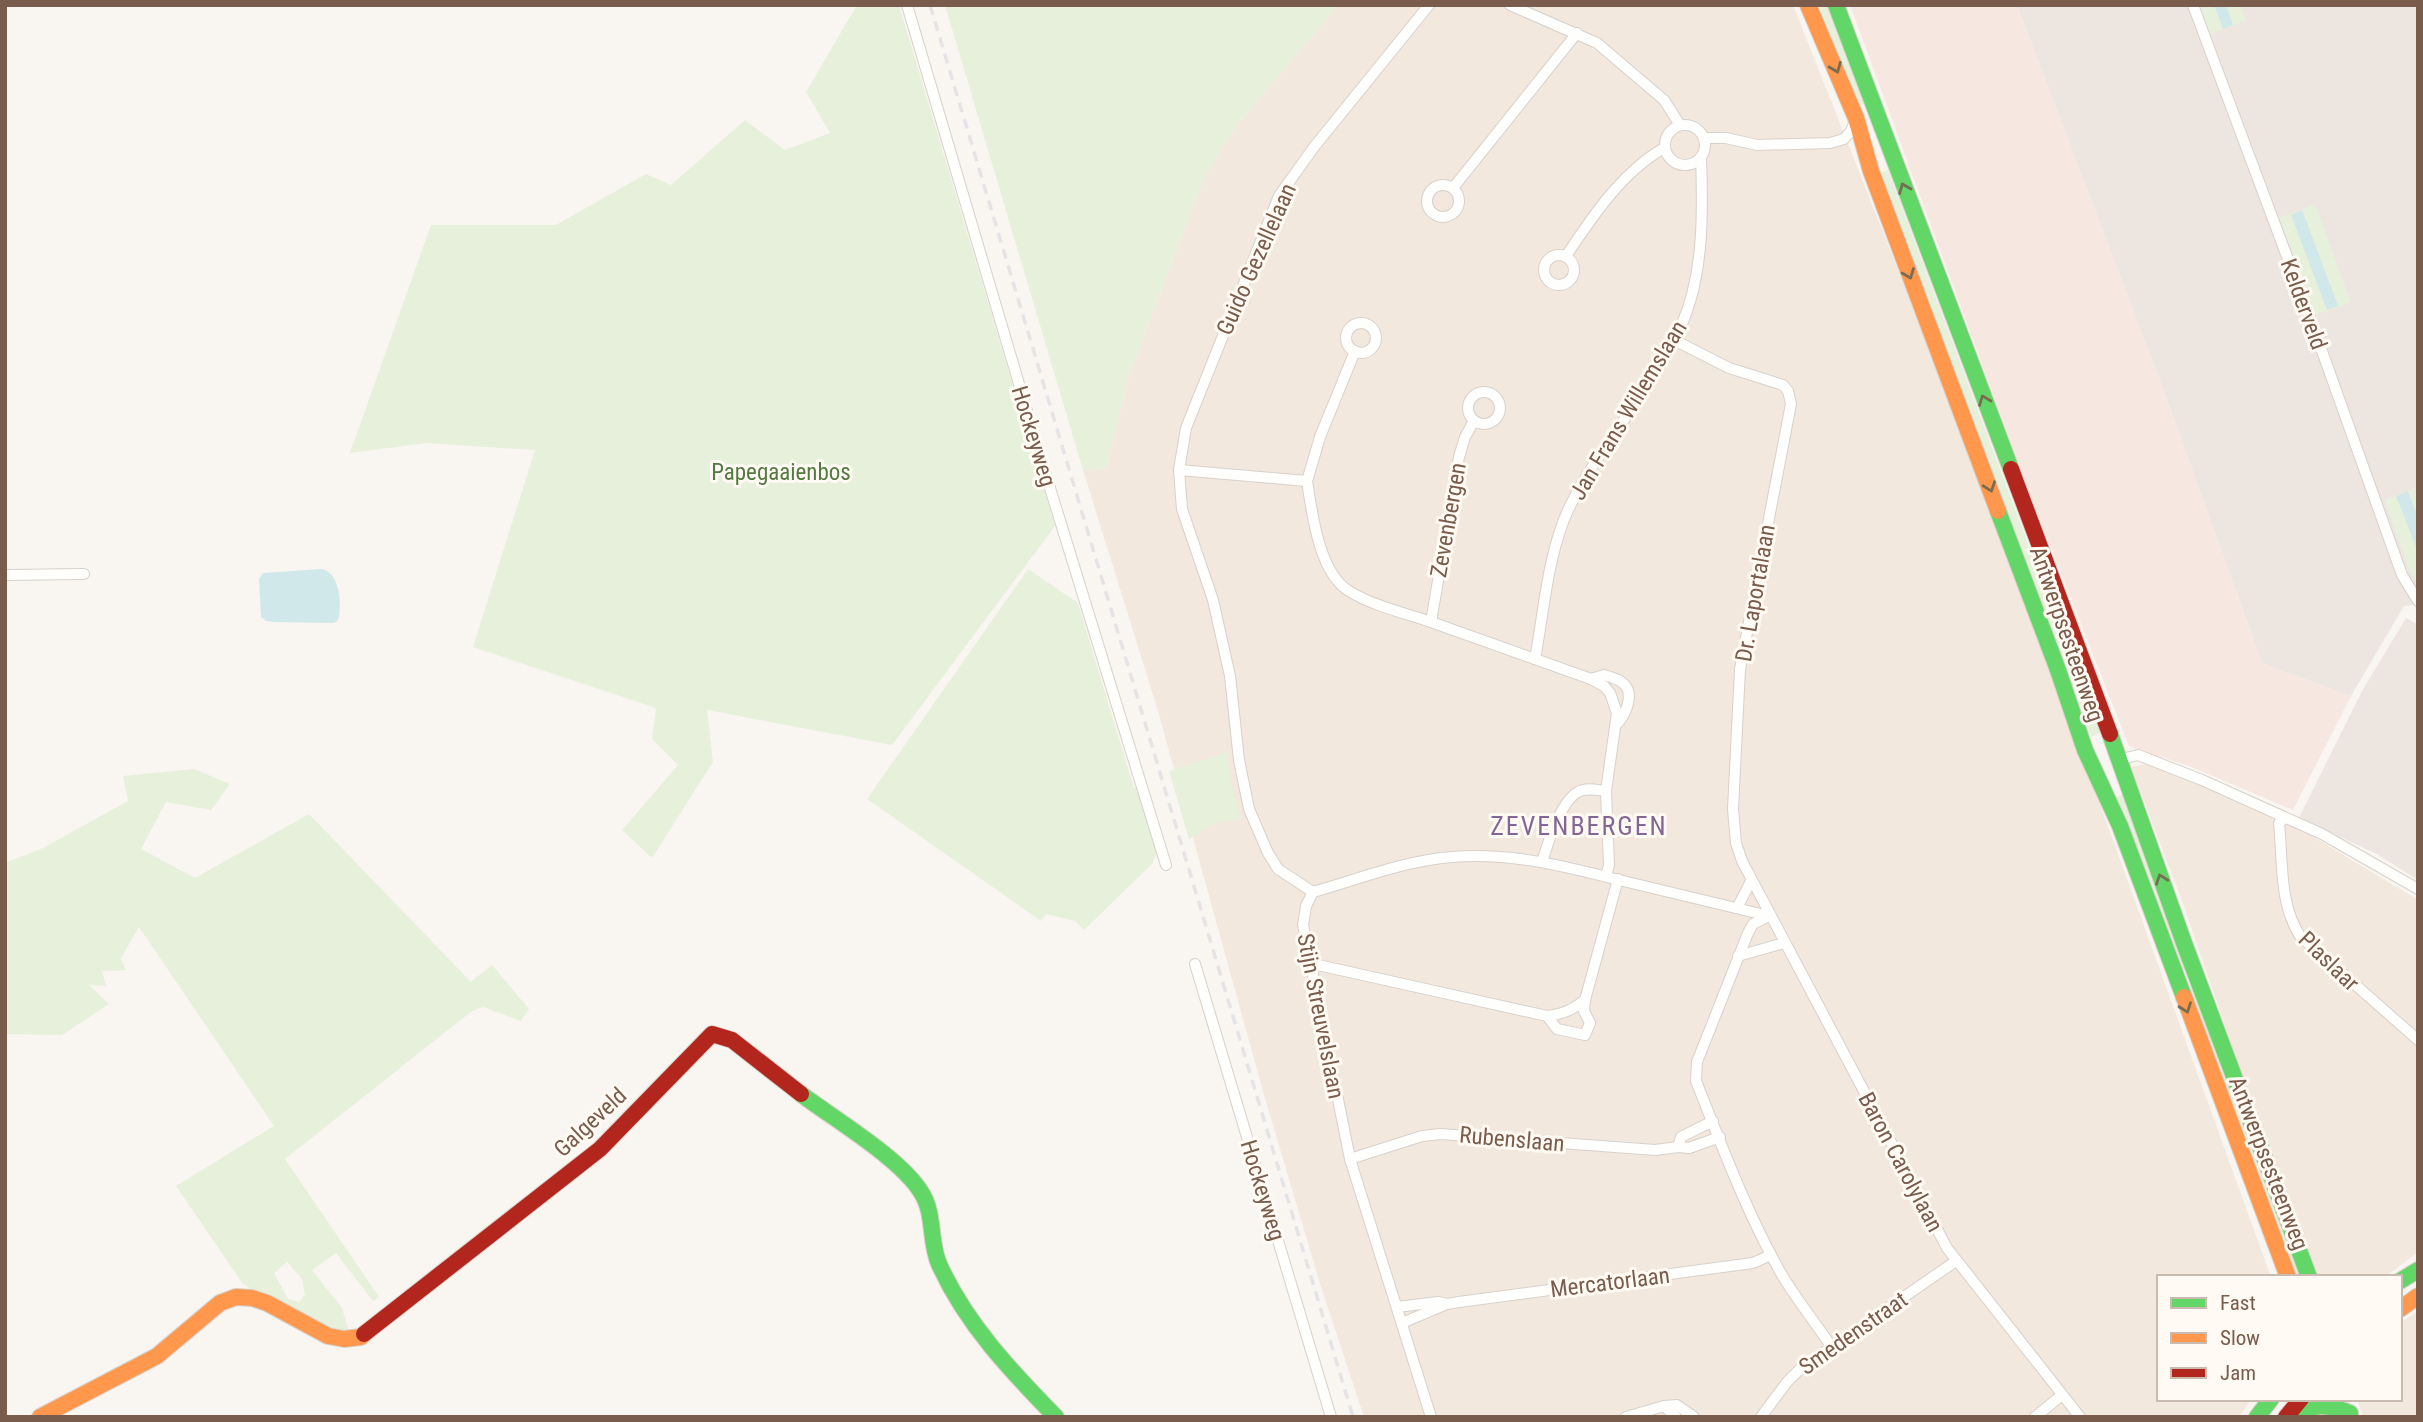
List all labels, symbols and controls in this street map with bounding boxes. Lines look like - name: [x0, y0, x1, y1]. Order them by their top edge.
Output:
- one-way arrow: [1827, 62, 1841, 74]
- street label: Guido Gezellelaan: [1211, 179, 1302, 339]
- one-way arrow: [1899, 182, 1913, 194]
- street label: Kelderveld: [2275, 255, 2332, 353]
- one-way arrow: [1901, 267, 1915, 279]
- street label: Jan Frans Willemslaan: [1564, 316, 1693, 505]
- street label: Hockeyweg: [1005, 383, 1062, 490]
- one-way arrow: [1978, 395, 1992, 407]
- park label: Papegaaienbos: [711, 459, 851, 486]
- street label: Zevenbergen: [1425, 461, 1472, 580]
- one-way arrow: [1981, 480, 1995, 492]
- street label: Dr. Laportalaan: [1730, 522, 1781, 664]
- street label: Antwerpsesteenweg: [2024, 543, 2109, 725]
- district label: ZEVENBERGEN: [1490, 811, 1668, 841]
- one-way arrow: [2155, 873, 2169, 885]
- street label: Plaslaar: [2293, 926, 2365, 997]
- street label: Stijn Streuvelslaan: [1291, 931, 1350, 1101]
- one-way arrow: [2178, 1001, 2192, 1013]
- street label: Antwerpsesteenweg: [2223, 1073, 2314, 1254]
- street label: Galgeveld: [549, 1082, 632, 1163]
- street label: Baron Carolylaan: [1852, 1088, 1949, 1237]
- street label: Rubenslaan: [1458, 1121, 1566, 1158]
- street label: Hockeyweg: [1234, 1137, 1291, 1244]
- street label: Mercatorlaan: [1549, 1262, 1671, 1303]
- legend: [2157, 1275, 2402, 1401]
- street label: Smedenstraat: [1794, 1286, 1913, 1381]
- text: Fast: [2220, 1291, 2256, 1315]
- text: Slow: [2220, 1326, 2260, 1350]
- text: Jam: [2220, 1361, 2256, 1385]

